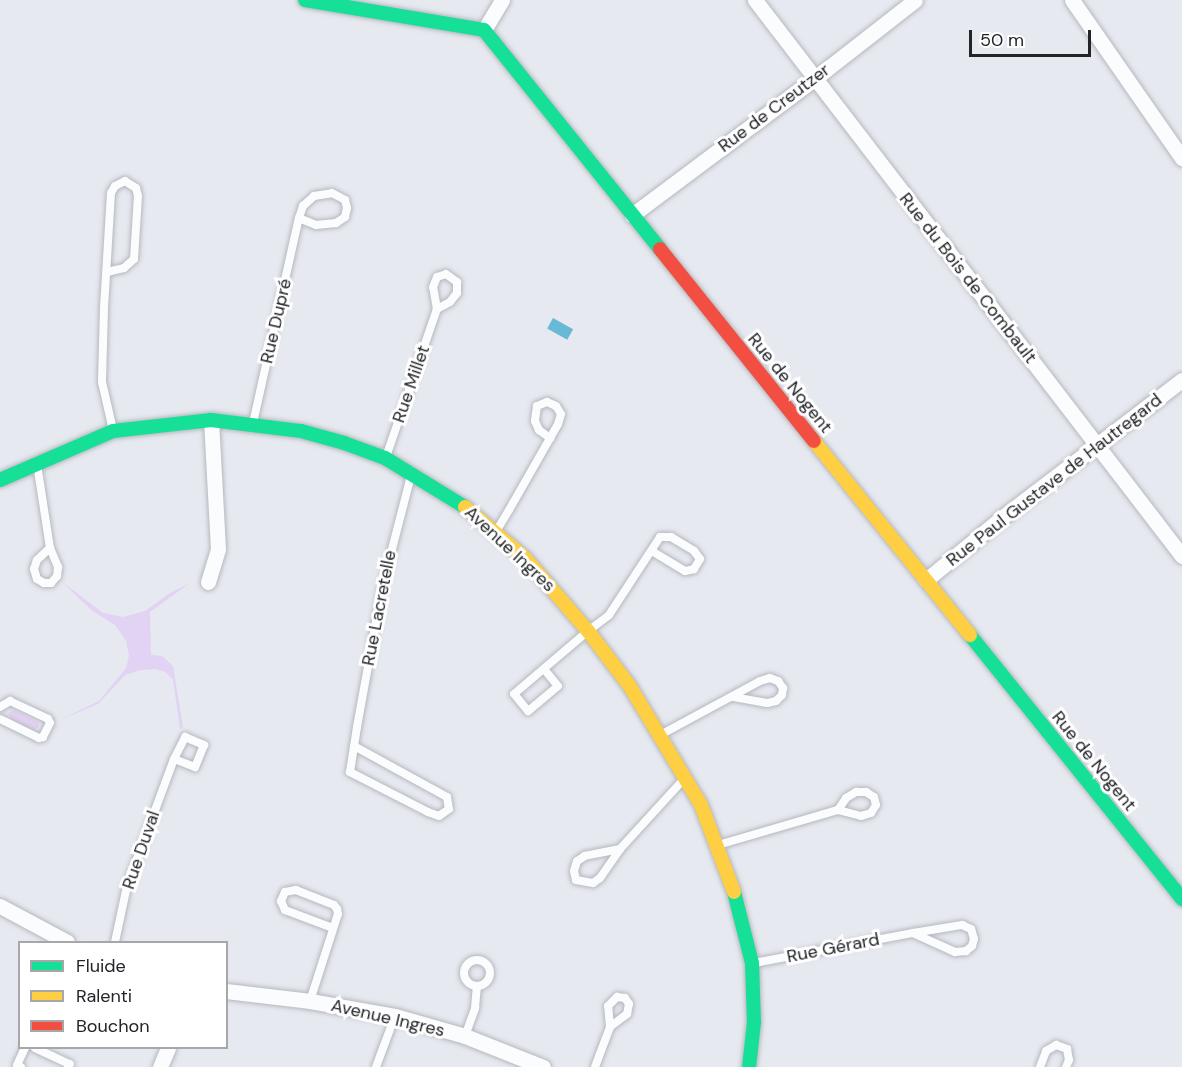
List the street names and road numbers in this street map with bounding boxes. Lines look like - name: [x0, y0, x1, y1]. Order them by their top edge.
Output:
- street label: Rue de Creutzer: [714, 59, 834, 157]
- street label: Rue du Bois de Combault: [895, 188, 1041, 368]
- street label: Rue Dupré: [256, 276, 296, 366]
- street label: Rue de Nogent: [743, 329, 837, 437]
- street label: Rue Millet: [388, 342, 434, 426]
- street label: Rue Paul Gustave de Hautregard: [942, 389, 1166, 571]
- street label: Avenue Ingres: [460, 502, 560, 596]
- street label: Rue Lacretelle: [357, 548, 401, 668]
- street label: Rue de Nogent: [1047, 707, 1141, 815]
- street label: Rue Duval: [118, 808, 164, 892]
- street label: Rue Gérard: [785, 928, 881, 968]
- street label: Avenue Ingres: [329, 994, 447, 1042]

